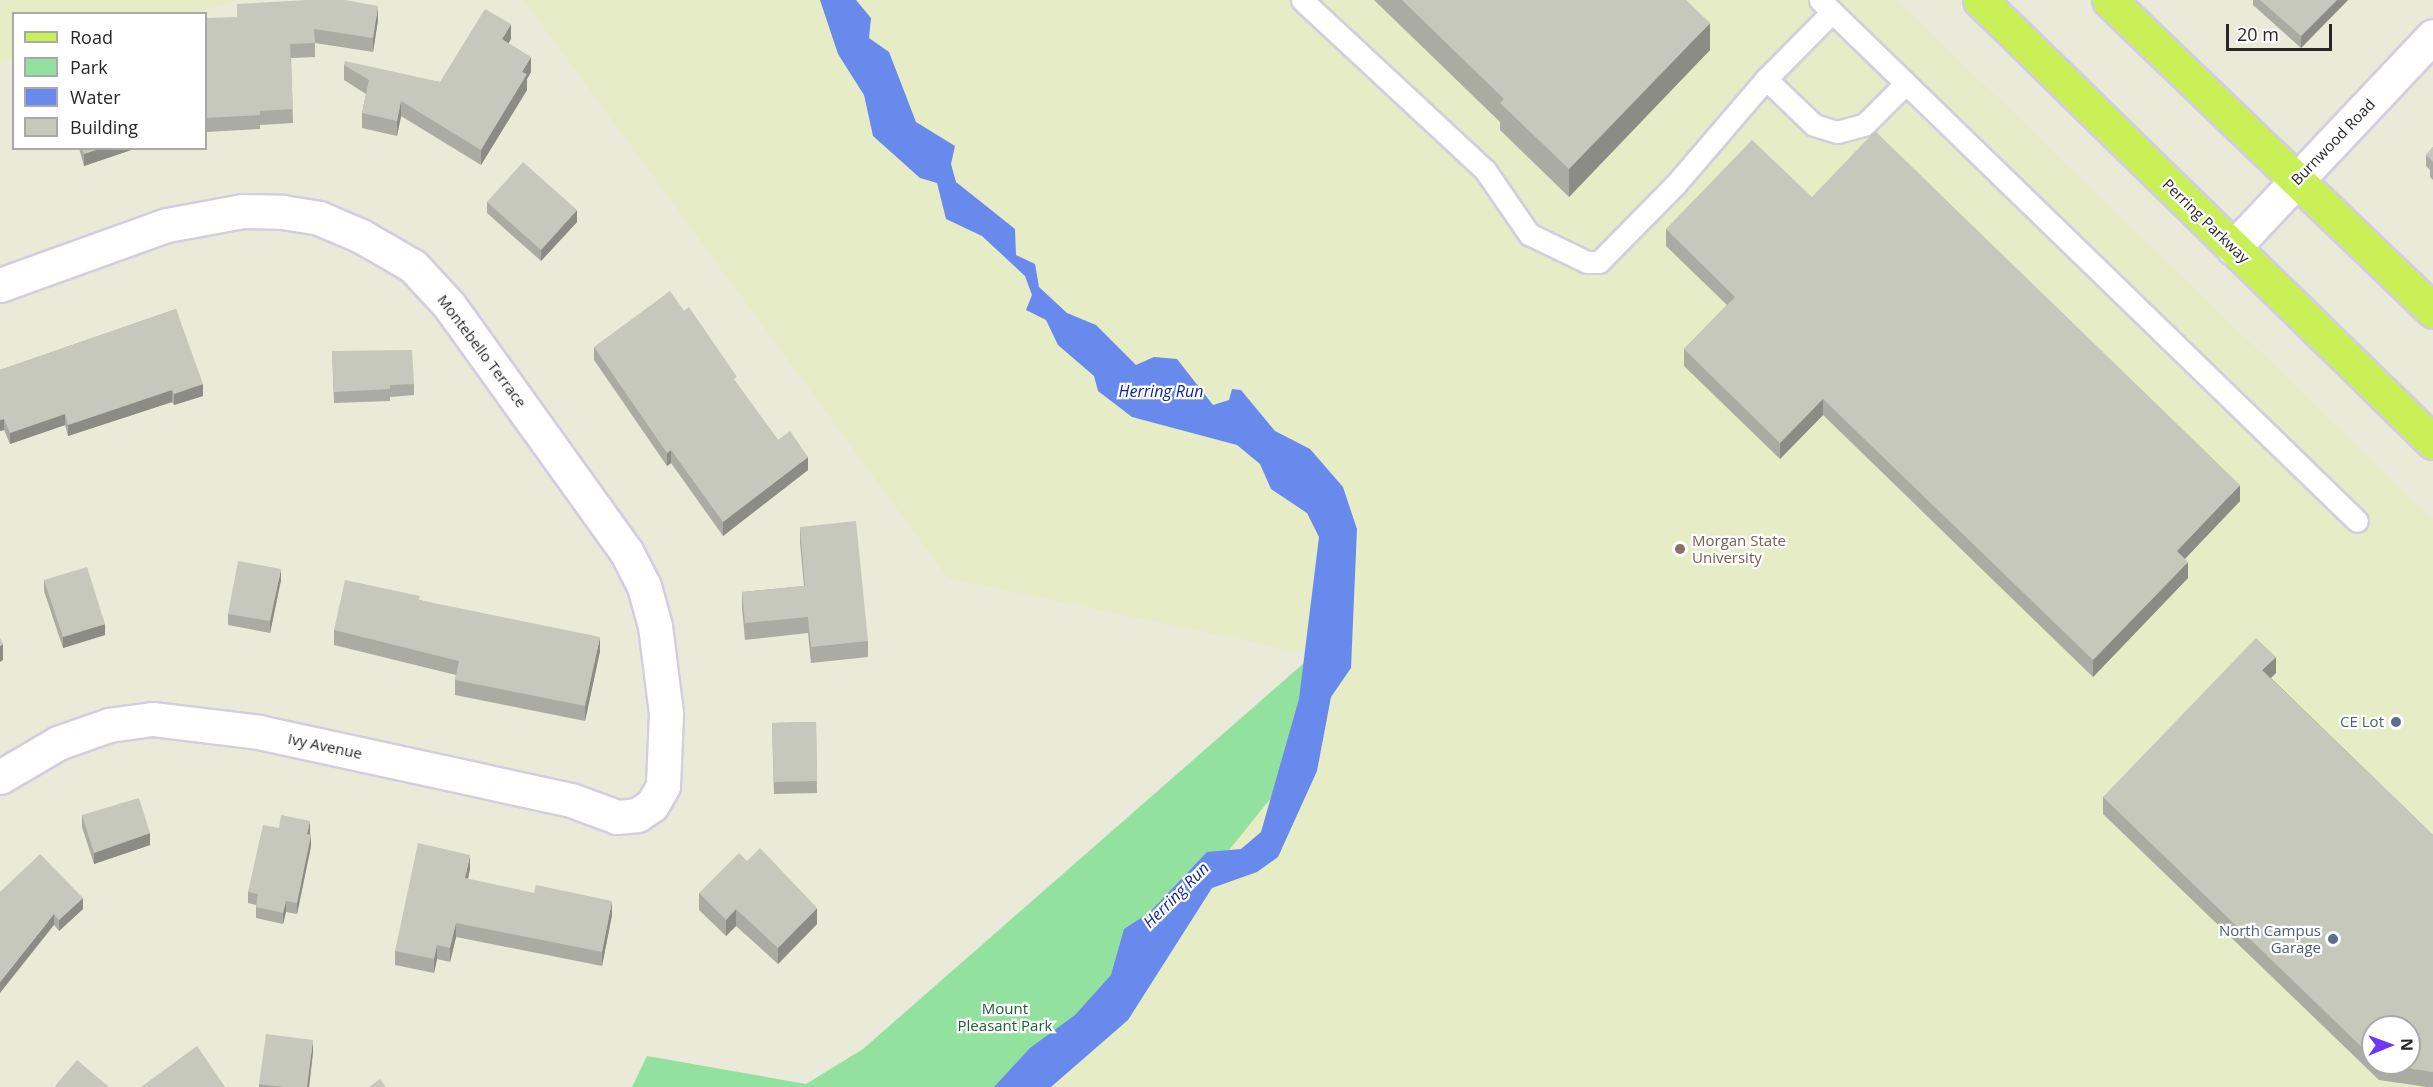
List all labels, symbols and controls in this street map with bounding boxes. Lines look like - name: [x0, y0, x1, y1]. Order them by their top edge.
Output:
- legend: [12, 12, 207, 150]
- scale bar: [2229, 12, 2336, 50]
- text: 20 m: [2237, 22, 2279, 46]
- text: Road: [70, 25, 113, 49]
- text: Park: [70, 55, 108, 79]
- text: Water: [70, 85, 121, 109]
- street label: Burnwood Road: [2287, 95, 2379, 189]
- text: Building: [70, 115, 138, 139]
- street label: Perring Parkway: [2159, 175, 2253, 267]
- street label: Montebello Terrace: [434, 291, 530, 411]
- water label: Herring Run: [1119, 381, 1203, 401]
- place label: Morgan State University: [1692, 531, 1786, 566]
- marker: Morgan State University: [1673, 542, 1687, 556]
- place label: CE Lot: [2340, 713, 2384, 731]
- marker: CE Lot: [2389, 715, 2403, 729]
- street label: Ivy Avenue: [286, 729, 364, 763]
- water label: Herring Run: [1139, 858, 1213, 932]
- place label: North Campus Garage: [2219, 921, 2321, 956]
- marker: North Campus Garage: [2326, 932, 2340, 946]
- park label: Mount Pleasant Park: [958, 999, 1052, 1034]
- north arrow: [2361, 1015, 2421, 1075]
- text: N: [2396, 1038, 2418, 1051]

